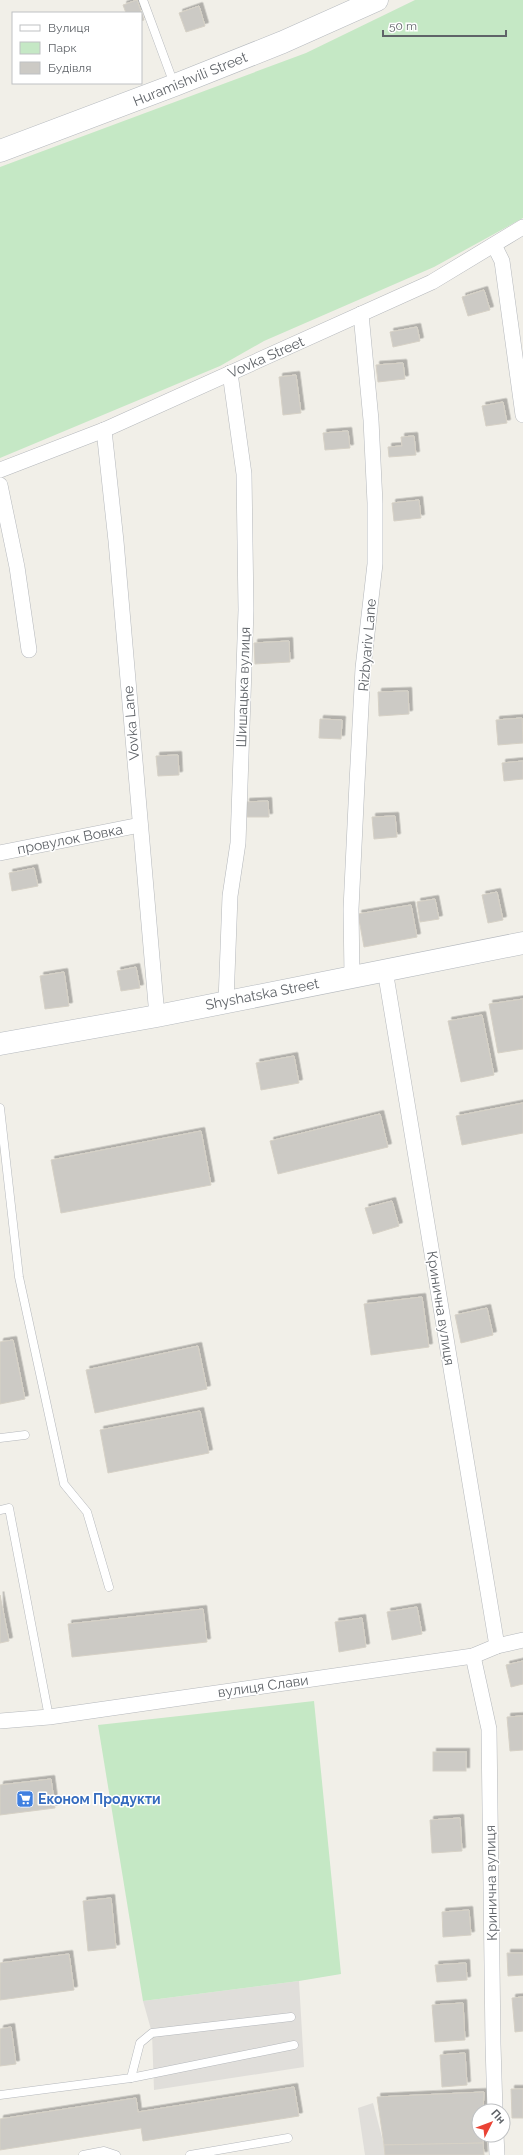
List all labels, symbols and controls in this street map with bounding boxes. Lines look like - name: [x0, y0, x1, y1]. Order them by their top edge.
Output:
- legend: [12, 12, 142, 84]
- scale bar: [383, 12, 506, 38]
- text: 50 m: [389, 19, 417, 33]
- text: Вулиця: [48, 21, 90, 35]
- text: Парк: [48, 41, 77, 55]
- street label: Huramishvili Street: [131, 49, 250, 109]
- text: Будівля: [48, 61, 91, 75]
- street label: Vovka Street: [226, 333, 307, 381]
- street label: Rizbyariv Lane: [355, 598, 379, 692]
- street label: Шишацька вулиця: [233, 626, 253, 748]
- street label: Vovka Lane: [120, 685, 142, 761]
- street label: провулок Вовка: [16, 821, 124, 857]
- street label: Shyshatska Street: [204, 975, 320, 1013]
- street label: Кринична вулиця: [424, 1250, 458, 1366]
- street label: вулиця Слави: [217, 1672, 309, 1700]
- supermarket icon: Економ Продукти: [15, 1789, 35, 1809]
- place label: Економ Продукти: [38, 1791, 161, 1807]
- street label: Кринична вулиця: [482, 1825, 500, 1941]
- north arrow: [471, 2103, 511, 2143]
- text: Пн: [488, 2107, 508, 2126]

